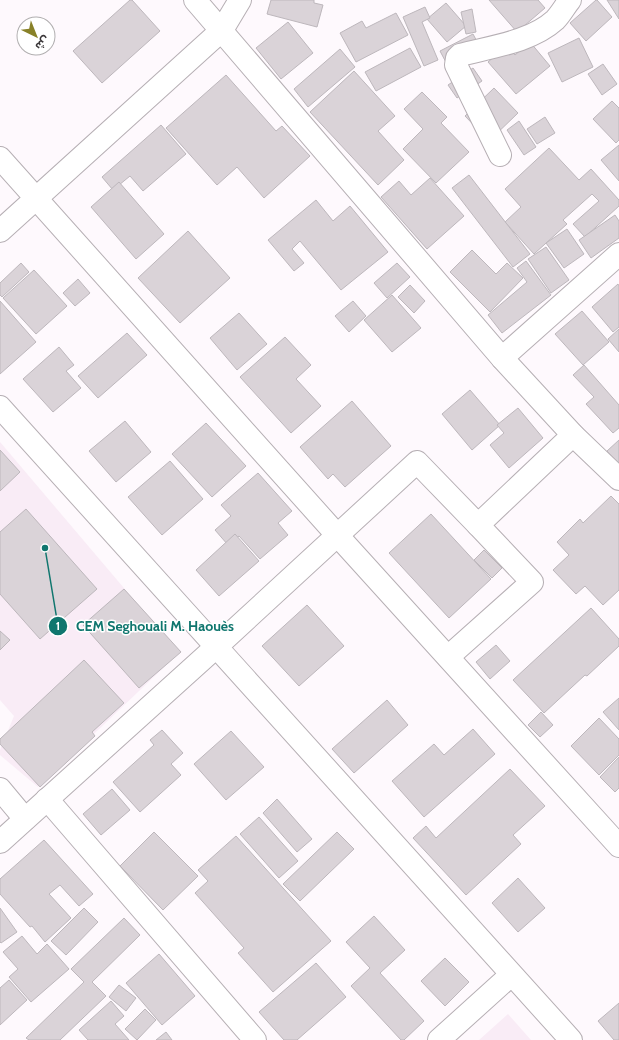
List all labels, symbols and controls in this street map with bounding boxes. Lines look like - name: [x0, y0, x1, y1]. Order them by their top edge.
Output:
- north arrow: [16, 16, 56, 56]
- text: ش: [33, 33, 53, 54]
- callout: CEM Seghouali M. Haouès: [48, 613, 242, 639]
- text: CEM Seghouali M. Haouès: [76, 617, 234, 635]
- text: 1: [56, 618, 60, 633]

